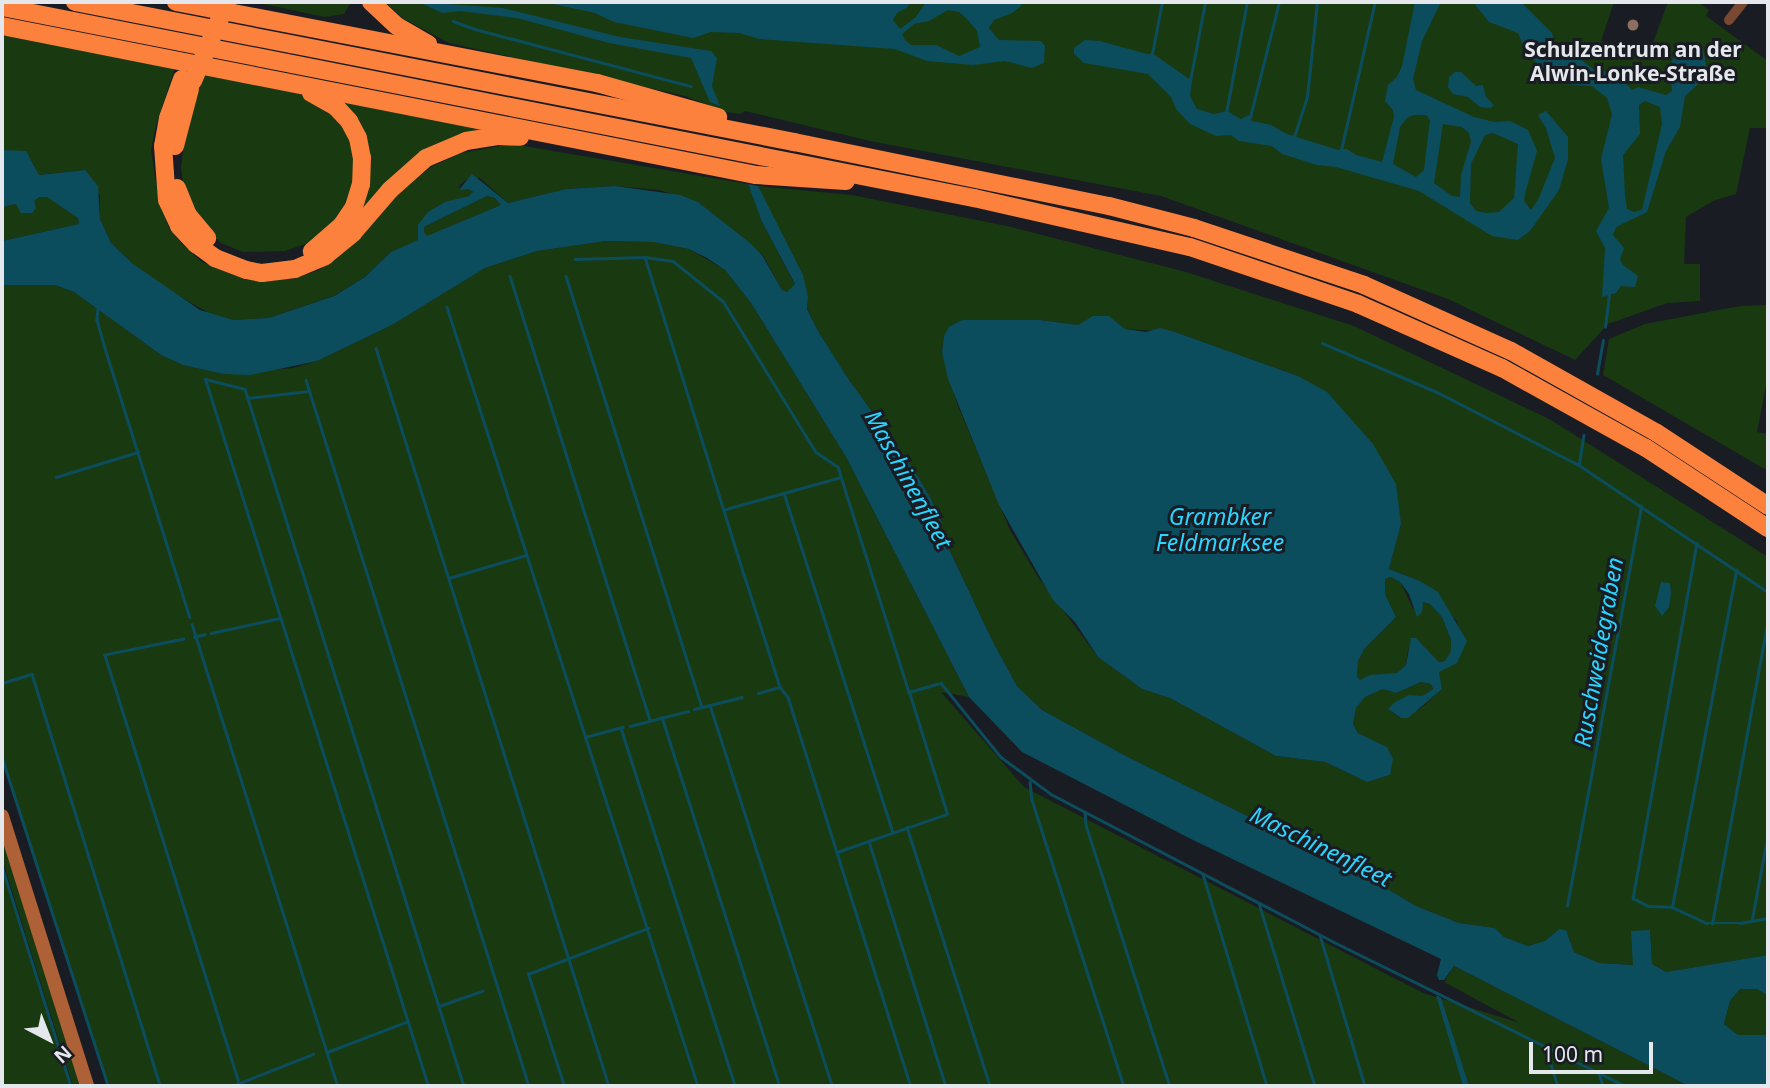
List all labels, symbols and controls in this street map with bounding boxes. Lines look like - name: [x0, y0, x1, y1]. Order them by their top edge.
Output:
- marker: Schulzentrum an der Alwin-Lonke-Straße: [1625, 17, 1641, 33]
- place label: Schulzentrum an der Alwin-Lonke-Straße: [1524, 36, 1742, 86]
- water label: Maschinenfleet: [860, 405, 958, 553]
- water label: Grambker Feldmarksee: [1156, 502, 1284, 556]
- water label: Ruschweidegraben: [1568, 555, 1628, 749]
- water label: Maschinenfleet: [1246, 800, 1396, 892]
- north arrow: [14, 1004, 84, 1074]
- scale bar: [1532, 1028, 1656, 1072]
- text: N: [49, 1040, 77, 1069]
- text: 100 m: [1542, 1040, 1603, 1068]

